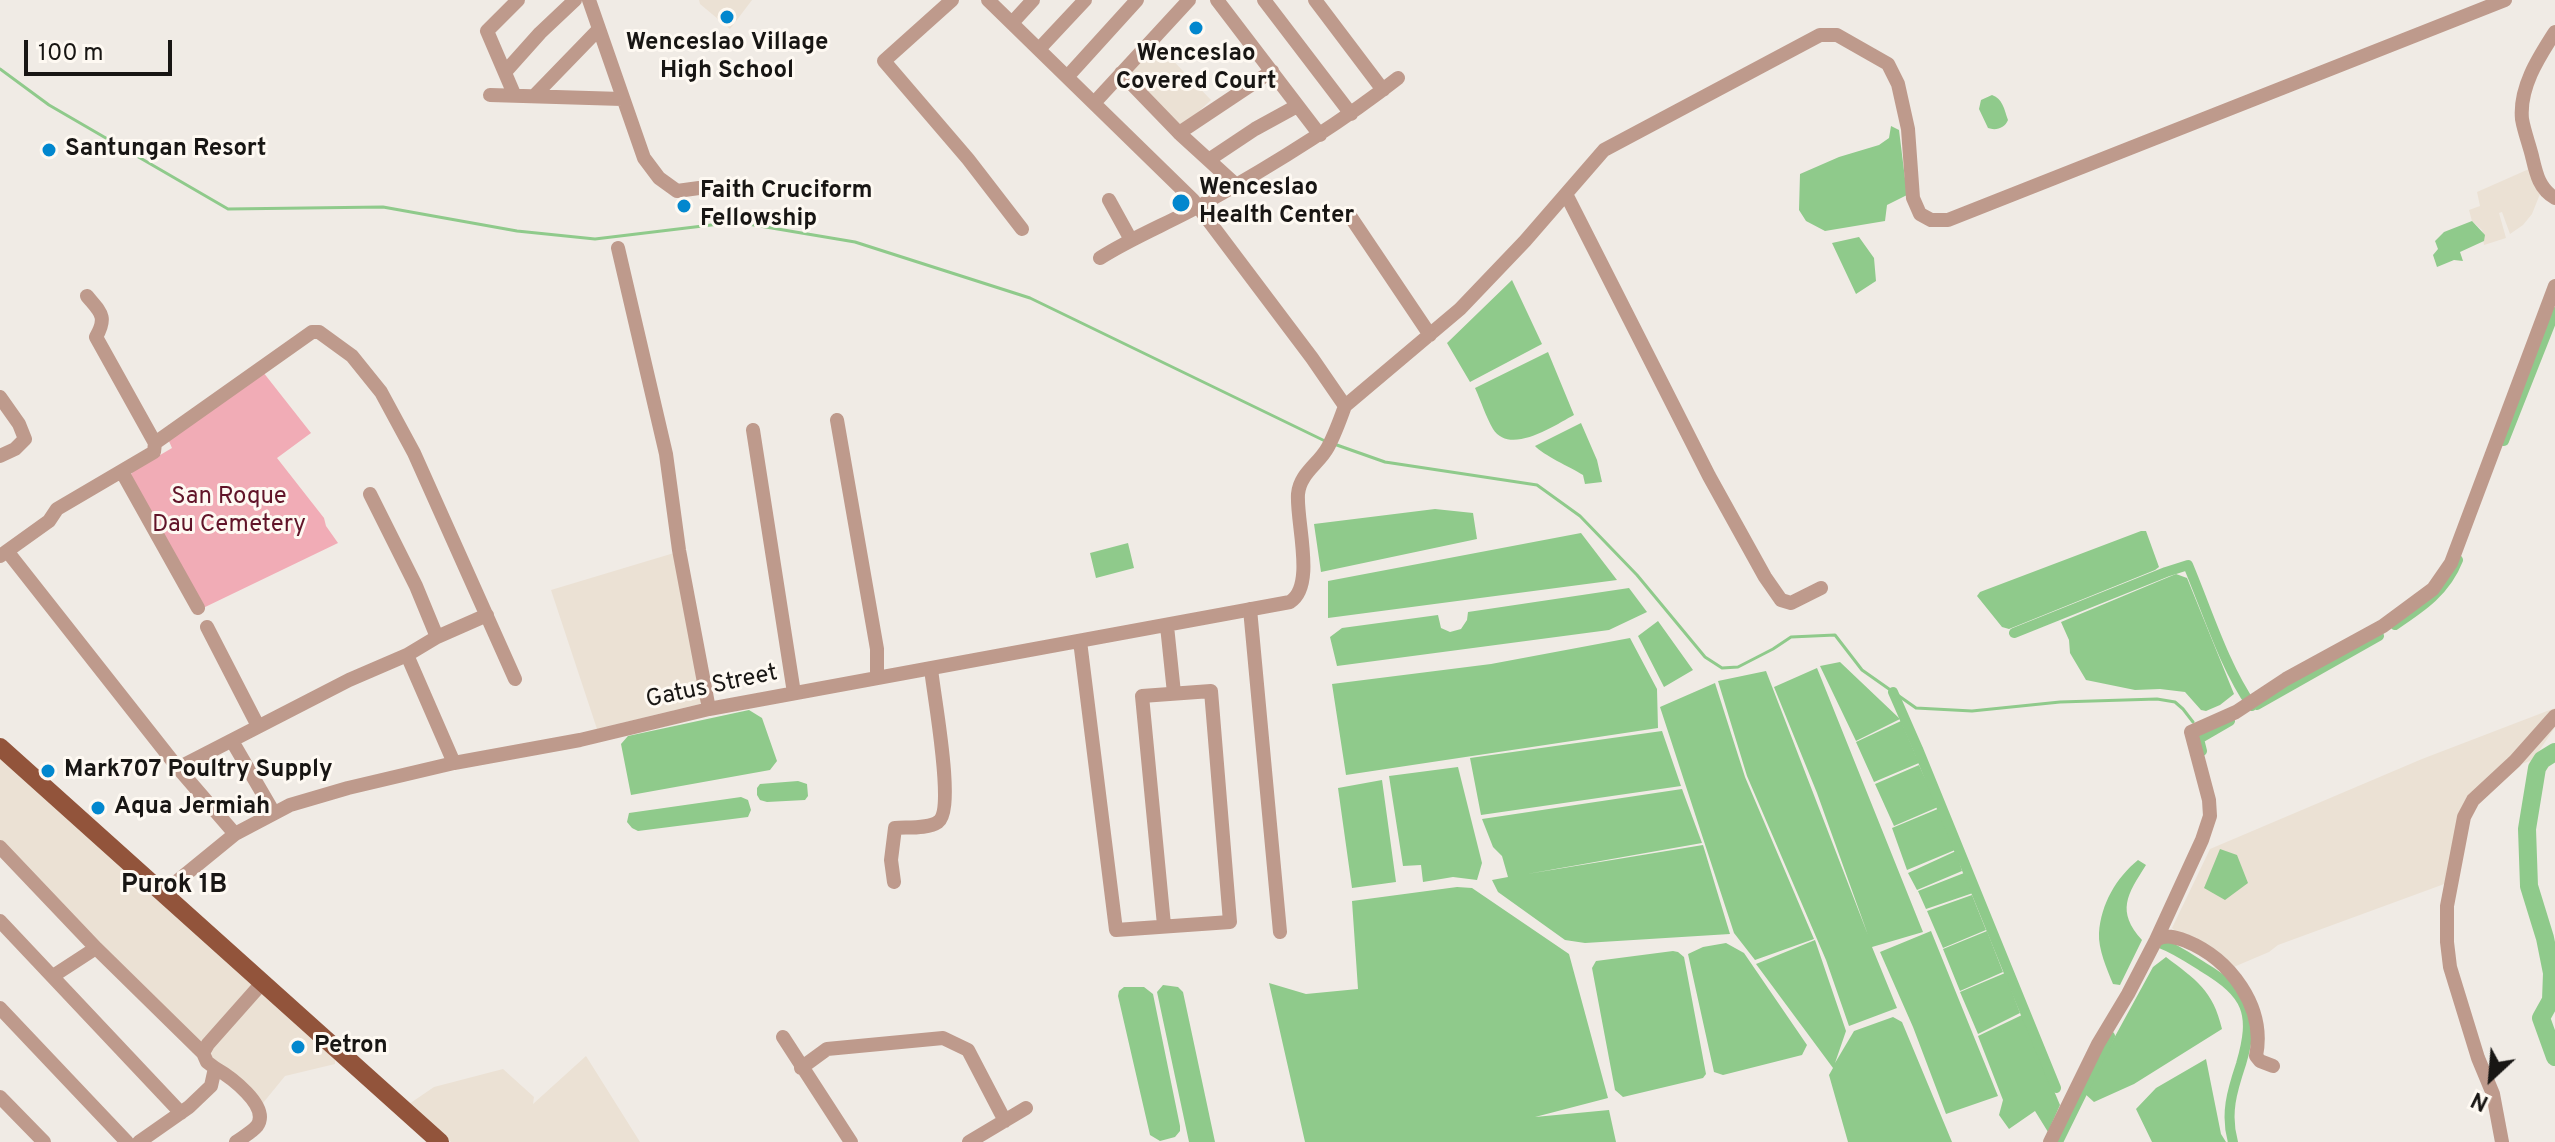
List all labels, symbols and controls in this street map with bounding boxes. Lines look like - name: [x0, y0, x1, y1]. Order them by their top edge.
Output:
- marker: Wenceslao Village High School: [718, 8, 736, 26]
- marker: Wenceslao Covered Court: [1187, 19, 1205, 37]
- scale bar: [28, 24, 176, 74]
- place label: Wenceslao Village High School: [626, 30, 828, 86]
- text: 100 m: [38, 39, 104, 69]
- place label: Wenceslao Covered Court: [1116, 41, 1276, 97]
- place label: Santungan Resort: [65, 136, 266, 164]
- marker: Santungan Resort: [40, 141, 58, 159]
- place label: Wenceslao Health Center: [1199, 175, 1354, 231]
- place label: Faith Cruciform Fellowship: [700, 178, 872, 234]
- marker: Wenceslao Health Center: [1170, 192, 1192, 214]
- marker: Faith Cruciform Fellowship: [675, 197, 693, 215]
- park label: San Roque Dau Cemetery: [152, 484, 306, 540]
- street label: Gatus Street: [644, 660, 780, 716]
- place label: Mark707 Poultry Supply: [64, 757, 333, 785]
- marker: Mark707 Poultry Supply: [39, 762, 57, 780]
- place label: Aqua Jermiah: [114, 794, 270, 822]
- marker: Aqua Jermiah: [89, 799, 107, 817]
- district label: Purok 1B: [121, 871, 227, 903]
- place label: Petron: [314, 1033, 388, 1061]
- marker: Petron: [289, 1038, 307, 1056]
- north arrow: [2451, 1038, 2531, 1118]
- text: N: [2467, 1084, 2493, 1116]

